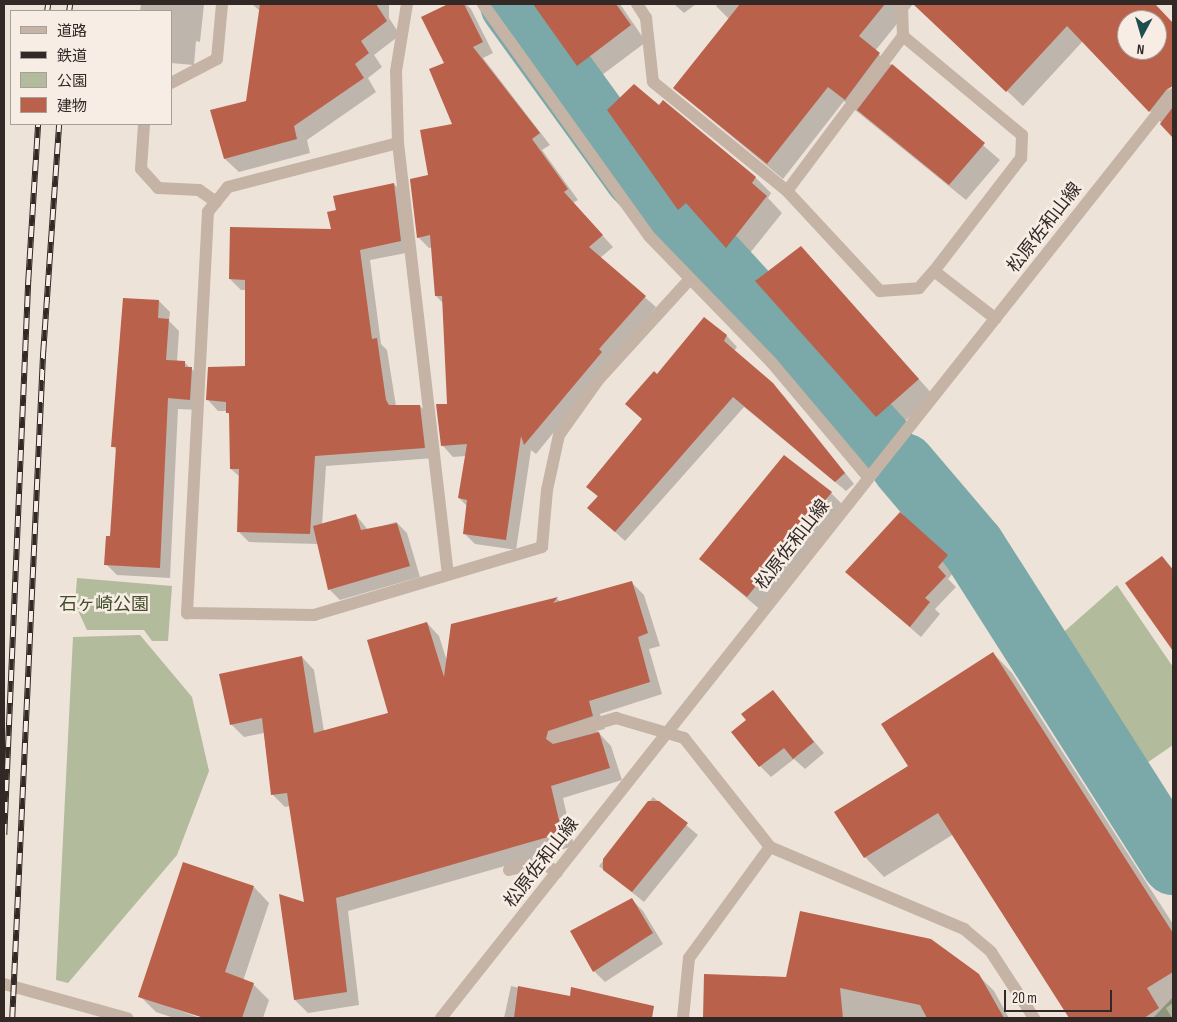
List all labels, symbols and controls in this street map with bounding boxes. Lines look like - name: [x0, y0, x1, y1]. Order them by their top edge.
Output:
- legend: [10, 10, 172, 125]
- north arrow: [1117, 10, 1167, 60]
- text: 道路: [57, 22, 87, 41]
- text: N: [1136, 41, 1145, 58]
- text: 鉄道: [57, 47, 87, 66]
- text: 公園: [57, 72, 87, 91]
- text: 建物: [57, 97, 87, 116]
- street label: 松原佐和山線: [1003, 179, 1087, 277]
- street label: 松原佐和山線: [751, 496, 835, 594]
- park label: 石ヶ崎公園: [59, 594, 149, 616]
- street label: 松原佐和山線: [500, 814, 584, 912]
- scale bar: [1007, 980, 1114, 1012]
- text: 20 m: [1012, 989, 1037, 1008]

